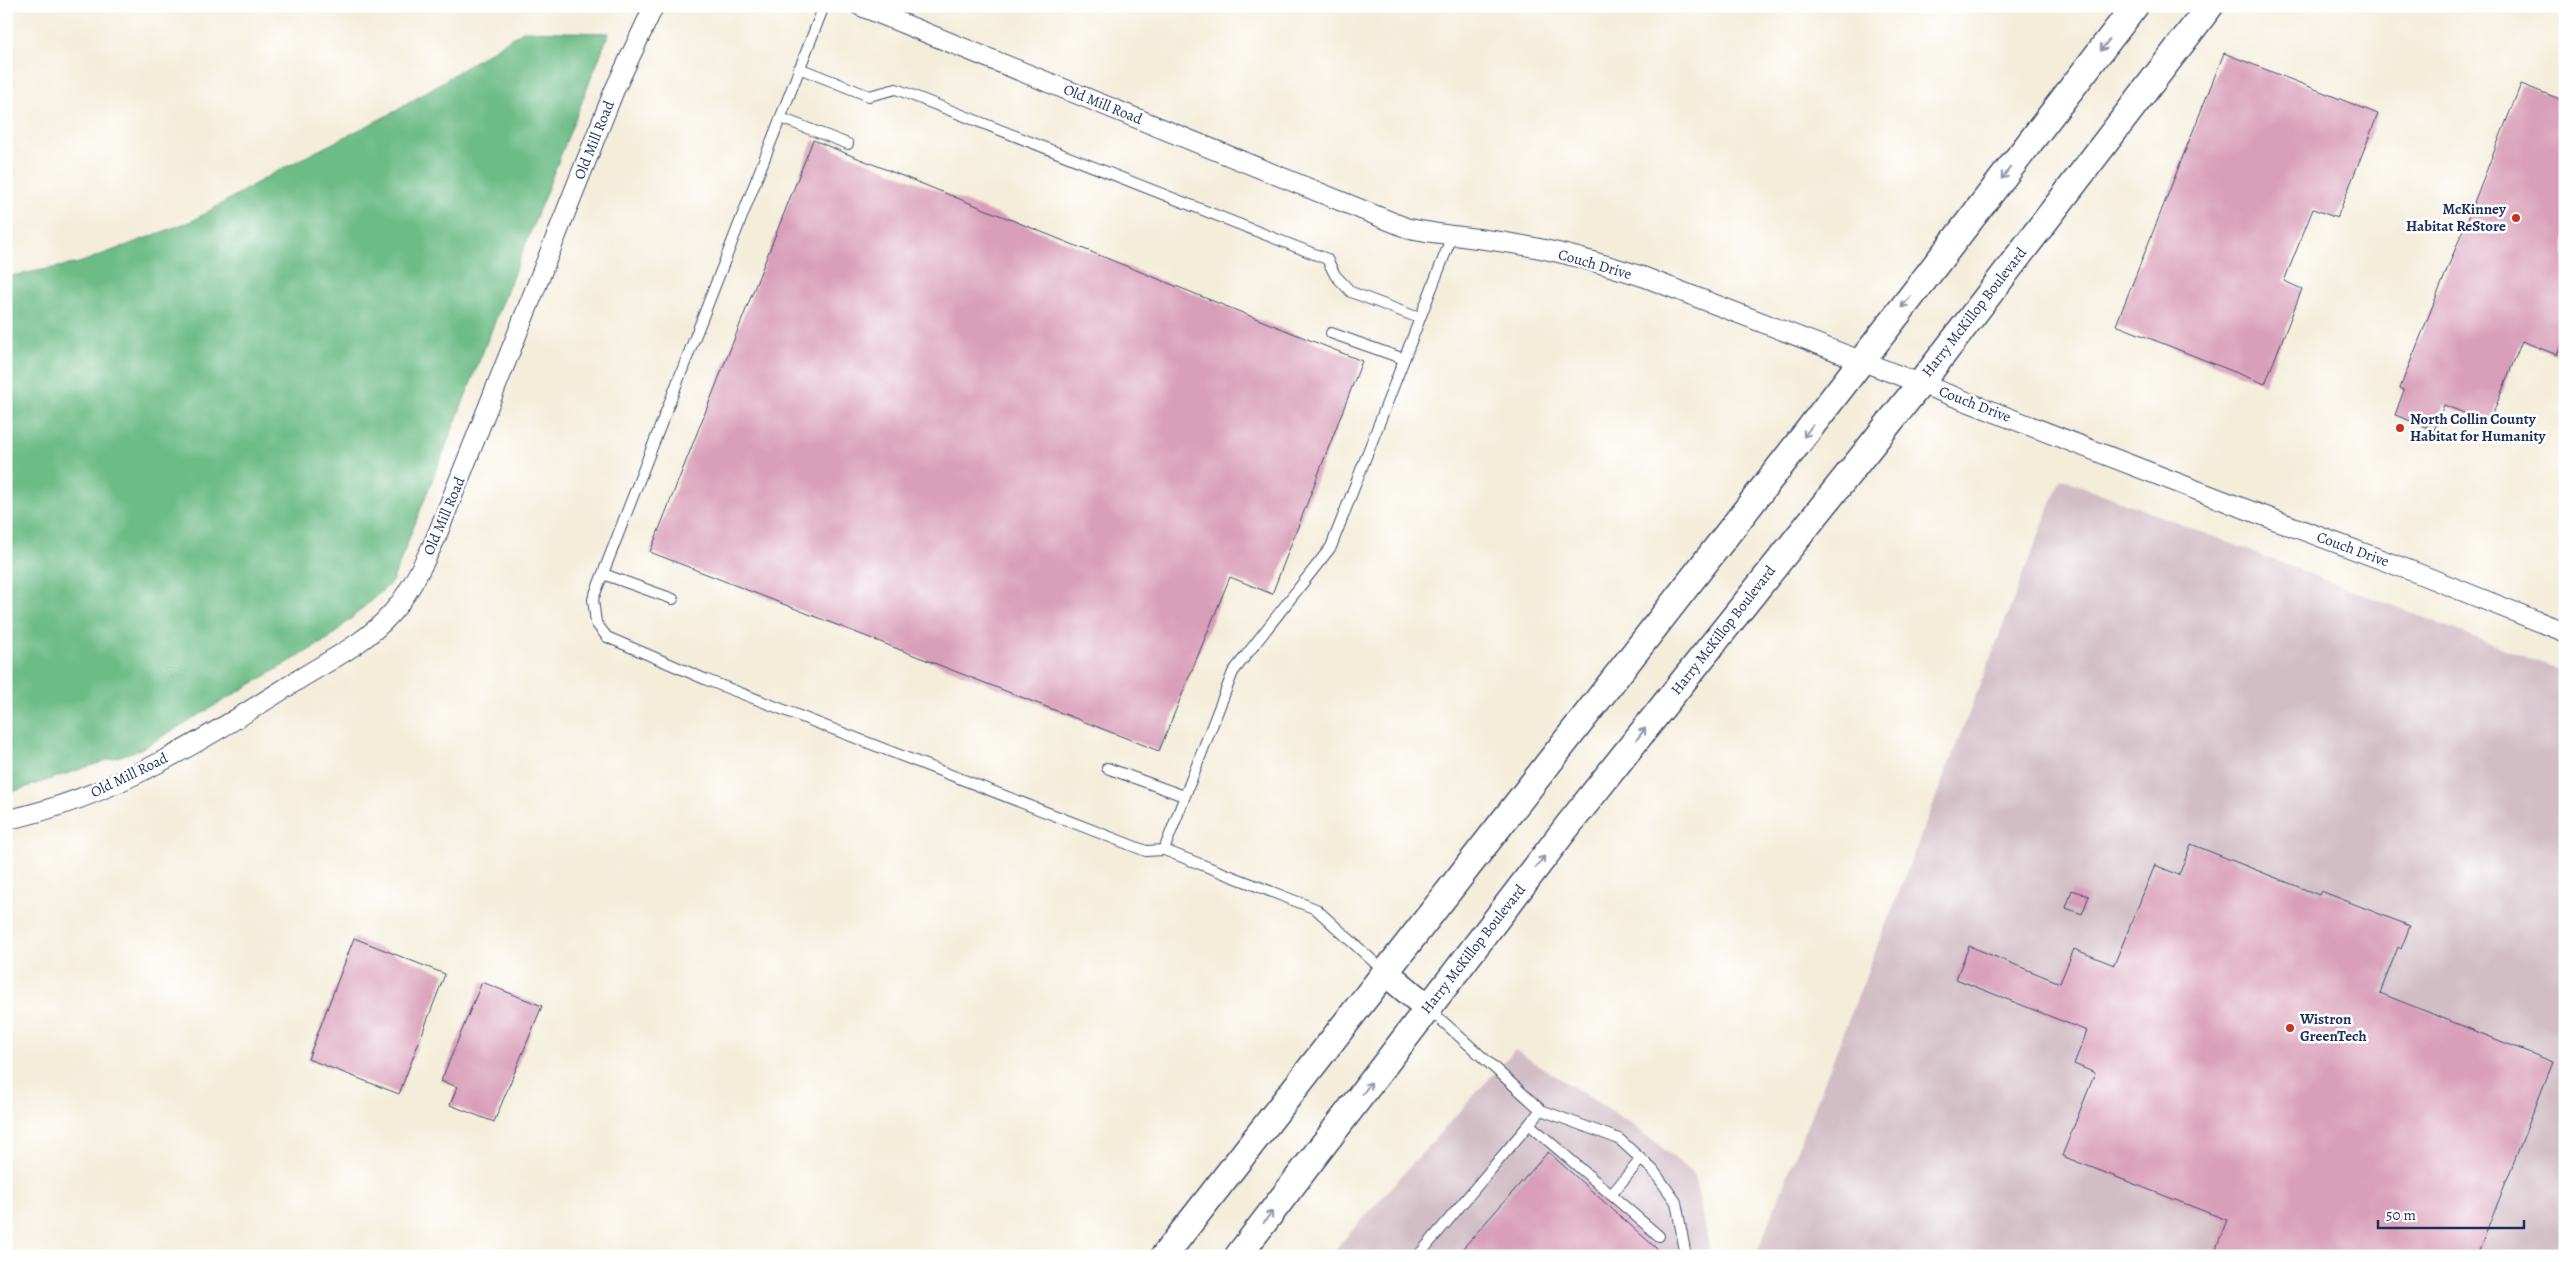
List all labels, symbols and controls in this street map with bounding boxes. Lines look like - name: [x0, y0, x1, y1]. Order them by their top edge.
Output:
- one-way arrow: [2100, 38, 2111, 51]
- street label: Old Mill Road: [1061, 79, 1146, 129]
- street label: Old Mill Road: [569, 97, 619, 182]
- one-way arrow: [2000, 166, 2011, 179]
- place label: McKinney Habitat ReStore: [2406, 199, 2507, 236]
- marker: McKinney Habitat ReStore: [2510, 212, 2522, 224]
- street label: Harry McKillop Boulevard: [1917, 243, 2031, 381]
- street label: Couch Drive: [1556, 244, 1634, 284]
- one-way arrow: [1901, 295, 1912, 308]
- street label: Couch Drive: [1936, 381, 2014, 427]
- place label: North Collin County Habitat for Humanity: [2410, 409, 2546, 446]
- marker: North Collin County Habitat for Humanity: [2394, 422, 2406, 434]
- one-way arrow: [1802, 424, 1813, 437]
- street label: Old Mill Road: [419, 473, 470, 558]
- street label: Couch Drive: [2314, 527, 2392, 571]
- street label: Harry McKillop Boulevard: [1666, 561, 1780, 699]
- one-way arrow: [1635, 728, 1646, 741]
- street label: Old Mill Road: [87, 747, 172, 802]
- one-way arrow: [1535, 856, 1546, 869]
- street label: Harry McKillop Boulevard: [1416, 880, 1530, 1018]
- place label: Wistron GreenTech: [2299, 1009, 2367, 1046]
- marker: Wistron GreenTech: [2284, 1022, 2296, 1034]
- one-way arrow: [1361, 1082, 1372, 1095]
- scale bar: [2378, 1197, 2525, 1229]
- text: 50 m: [2386, 1205, 2416, 1225]
- one-way arrow: [1263, 1210, 1273, 1224]

